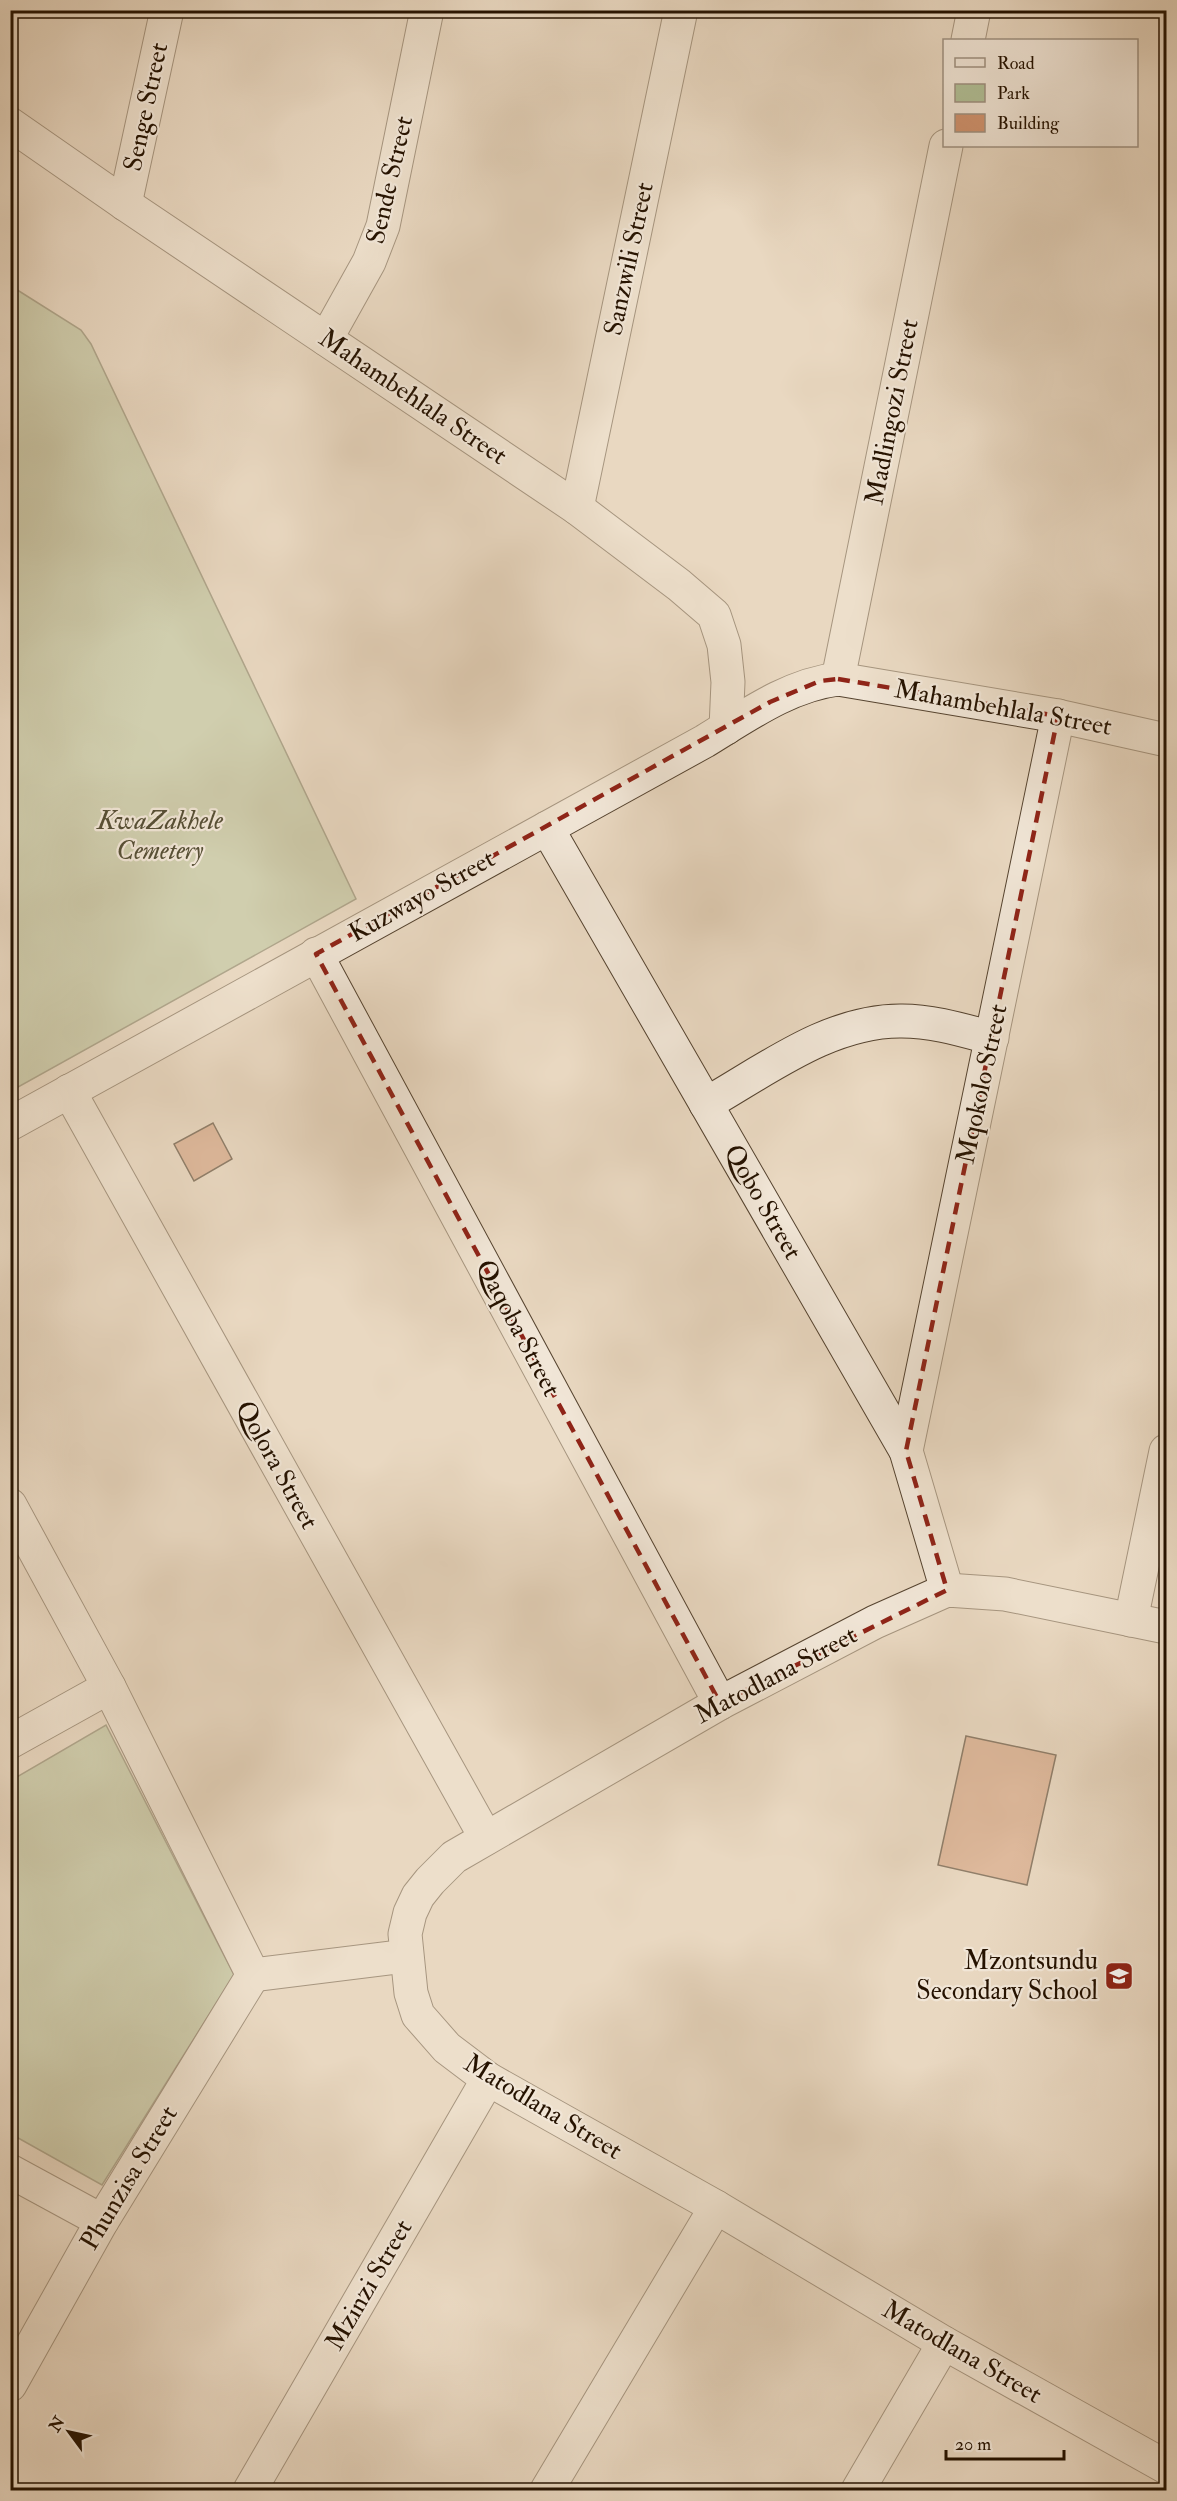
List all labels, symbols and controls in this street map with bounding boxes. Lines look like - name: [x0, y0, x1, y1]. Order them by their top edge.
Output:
- legend: [943, 39, 1138, 147]
- street label: Senge Street: [117, 40, 175, 174]
- text: Road: [997, 52, 1035, 75]
- text: Park: [997, 82, 1030, 105]
- text: Building: [997, 112, 1060, 135]
- street label: Sende Street: [360, 113, 420, 247]
- street label: Sanzwili Street: [597, 180, 661, 338]
- street label: Madlingozi Street: [858, 316, 926, 508]
- street label: Mahambehlala Street: [313, 322, 513, 472]
- street label: Mahambehlala Street: [892, 673, 1114, 743]
- park label: KwaZakhele Cemetery: [95, 805, 223, 867]
- street label: Kuzwayo Street: [343, 843, 501, 949]
- street label: Mqokolo Street: [949, 1001, 1015, 1167]
- street label: Qobo Street: [717, 1139, 809, 1265]
- street label: Qaqoba Street: [469, 1254, 567, 1402]
- street label: Qolora Street: [229, 1395, 325, 1535]
- street label: Matodlana Street: [689, 1619, 863, 1731]
- place label: Mzontsundu Secondary School: [916, 1945, 1098, 2007]
- school or university icon: Mzontsundu Secondary School: [1103, 1960, 1135, 1992]
- street label: Matodlana Street: [458, 2047, 628, 2167]
- street label: Phunzisa Street: [73, 2100, 185, 2256]
- street label: Mzinzi Street: [319, 2214, 419, 2356]
- street label: Matodlana Street: [877, 2293, 1047, 2411]
- north arrow: [39, 2402, 99, 2462]
- text: N: [44, 2412, 70, 2437]
- scale bar: [946, 2423, 1064, 2461]
- text: 20 m: [955, 2433, 991, 2456]

